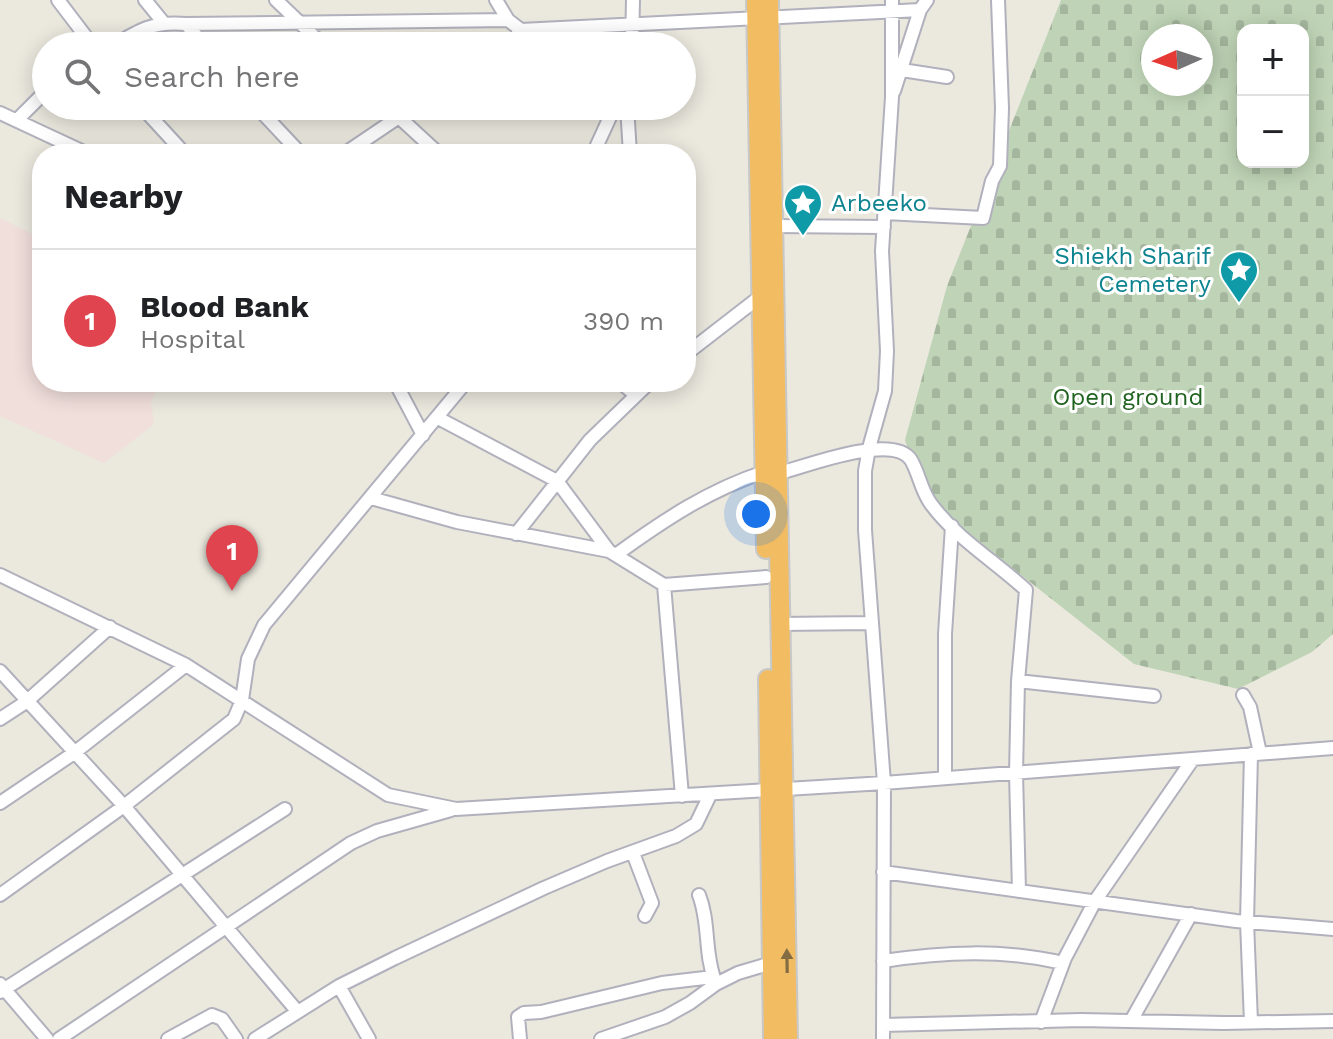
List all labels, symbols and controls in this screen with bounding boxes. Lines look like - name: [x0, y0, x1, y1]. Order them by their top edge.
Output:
- north arrow: [1141, 24, 1213, 96]
- map controls: [1237, 24, 1309, 168]
- button: +: [1237, 24, 1309, 96]
- search box: [32, 32, 696, 120]
- icon: search: [60, 54, 104, 98]
- text: Search here: [124, 59, 300, 94]
- button: −: [1237, 96, 1309, 168]
- text: Nearby: [64, 176, 183, 216]
- place icon: Arbeeko: [782, 182, 824, 237]
- place label: Arbeeko: [831, 189, 927, 217]
- place label: Shiekh Sharif Cemetery: [1054, 242, 1212, 298]
- place icon: Shiekh Sharif Cemetery: [1218, 249, 1260, 304]
- text: Blood Bank: [140, 289, 309, 324]
- text: 1: [84, 306, 96, 336]
- text: 390 m: [583, 306, 664, 336]
- text: Hospital: [140, 324, 245, 354]
- park label: Open ground: [1052, 383, 1204, 411]
- your location: [736, 494, 776, 534]
- pin: 1: [206, 525, 258, 591]
- one-way arrow: [781, 948, 793, 973]

